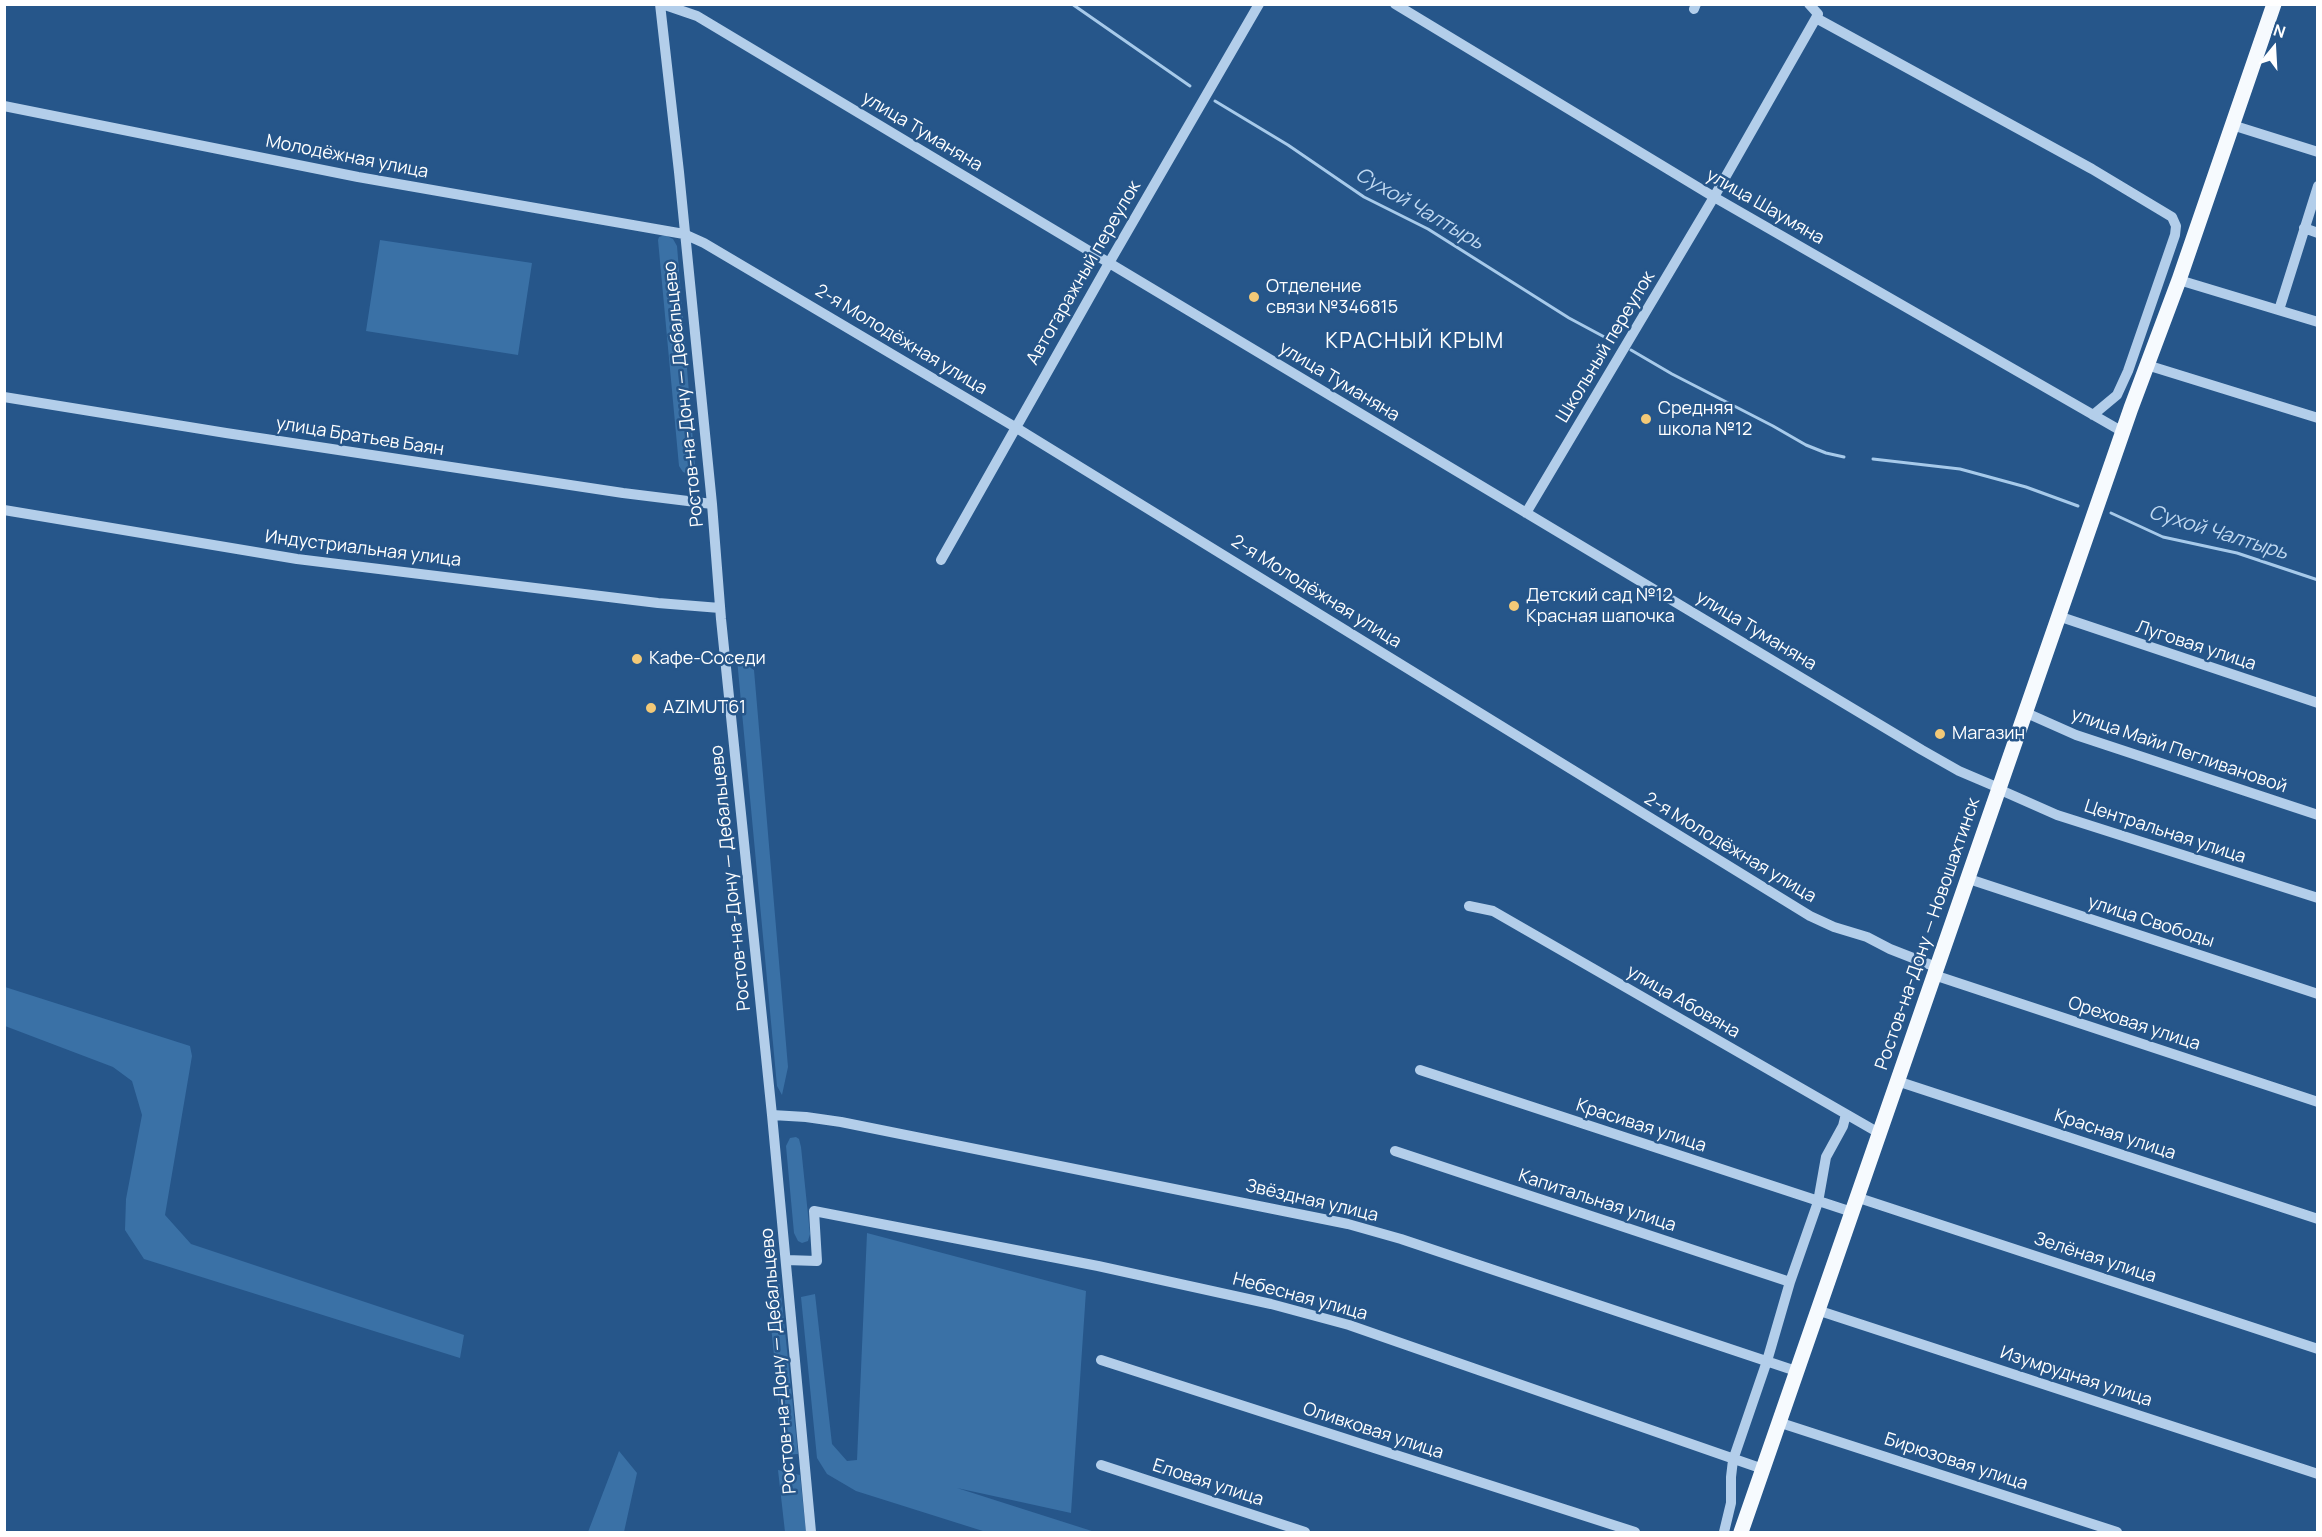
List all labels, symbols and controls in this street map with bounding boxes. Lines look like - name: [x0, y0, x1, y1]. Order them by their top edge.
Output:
- north arrow: [2244, 18, 2304, 78]
- text: N: [2271, 19, 2288, 43]
- street label: улица Туманяна: [858, 87, 986, 177]
- street label: Молодёжная улица: [264, 131, 430, 183]
- water label: Сухой Чалтырь: [1351, 163, 1487, 255]
- street label: улица Шаумяна: [1702, 164, 1828, 250]
- street label: Автогаражный переулок: [1022, 177, 1146, 369]
- street label: Ростов-на-Дону — Дебальцево: [659, 260, 709, 528]
- street label: Школьный переулок: [1552, 267, 1660, 427]
- place label: Отделение связи №346815: [1266, 276, 1398, 318]
- street label: 2-я Молодёжная улица: [811, 280, 991, 400]
- marker: Отделение связи №346815: [1247, 290, 1261, 304]
- district label: КРАСНЫЙ КРЫМ: [1325, 329, 1505, 355]
- street label: улица Туманяна: [1275, 337, 1403, 427]
- place label: Средняя школа №12: [1658, 398, 1752, 440]
- marker: Средняя школа №12: [1639, 412, 1653, 426]
- street label: улица Братьев Баян: [274, 413, 446, 461]
- water label: Сухой Чалтырь: [2146, 500, 2290, 566]
- street label: Индустриальная улица: [264, 526, 462, 572]
- street label: 2-я Молодёжная улица: [1227, 531, 1405, 653]
- place label: Детский сад №12 Красная шапочка: [1526, 585, 1675, 628]
- street label: улица Туманяна: [1692, 586, 1820, 676]
- marker: Детский сад №12 Красная шапочка: [1507, 599, 1521, 613]
- street label: Луговая улица: [2133, 616, 2259, 676]
- place label: Кафе-Соседи: [649, 648, 766, 670]
- marker: Кафе-Соседи: [630, 652, 644, 666]
- place label: AZIMUT61: [663, 697, 746, 719]
- marker: AZIMUT61: [644, 701, 658, 715]
- street label: улица Майи Пегливановой: [2068, 704, 2290, 798]
- place label: Магазин: [1952, 723, 2025, 745]
- marker: Магазин: [1933, 727, 1947, 741]
- street label: Ростов-на-Дону — Дебальцево: [706, 744, 756, 1012]
- street label: 2-я Молодёжная улица: [1640, 788, 1820, 908]
- street label: Ростов-на-Дону — Новошахтинск: [1871, 795, 1985, 1073]
- street label: Центральная улица: [2082, 796, 2248, 868]
- street label: улица Свободы: [2085, 891, 2217, 953]
- street label: улица Абовяна: [1623, 961, 1743, 1043]
- street label: Ореховая улица: [2065, 992, 2203, 1056]
- street label: Красивая улица: [1573, 1095, 1709, 1157]
- street label: Красная улица: [2052, 1105, 2178, 1165]
- street label: Капитальная улица: [1515, 1165, 1679, 1237]
- street label: Звёздная улица: [1244, 1175, 1380, 1227]
- street label: Ростов-на-Дону — Дебальцево: [757, 1227, 801, 1495]
- street label: Зелёная улица: [2031, 1228, 2159, 1288]
- street label: Небесная улица: [1230, 1269, 1370, 1325]
- street label: Изумрудная улица: [1997, 1342, 2155, 1412]
- street label: Оливковая улица: [1300, 1398, 1446, 1464]
- street label: Бирюзовая улица: [1882, 1429, 2030, 1495]
- street label: Еловая улица: [1150, 1455, 1266, 1511]

